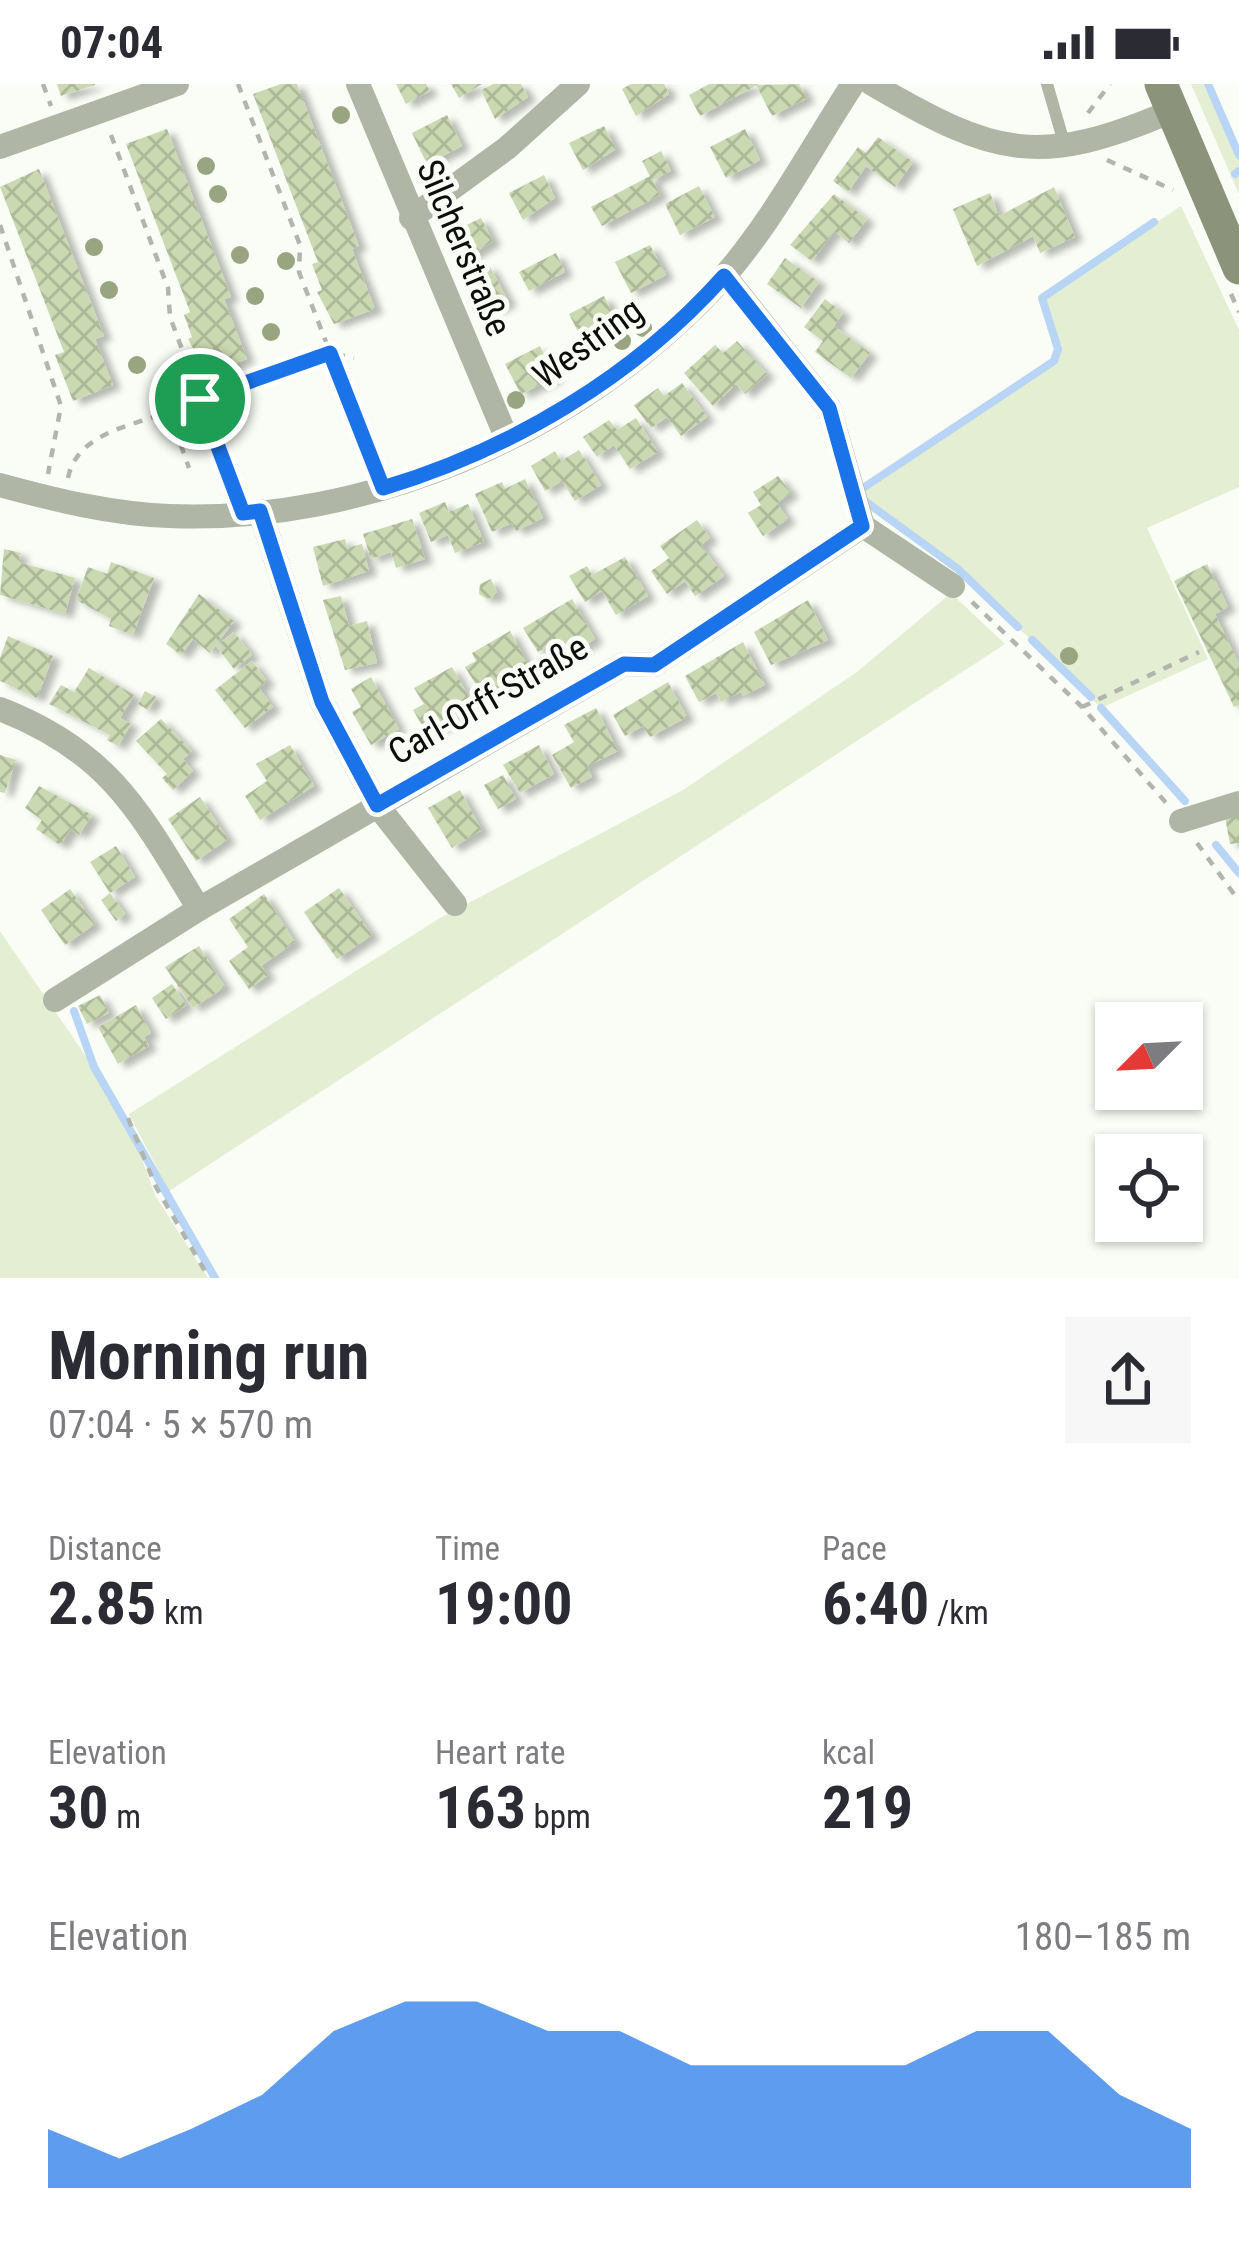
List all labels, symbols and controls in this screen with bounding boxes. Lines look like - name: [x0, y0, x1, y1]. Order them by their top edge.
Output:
- text: 07:04: [60, 16, 163, 69]
- street label: Silcherstraße: [408, 154, 520, 342]
- street label: Westring: [525, 289, 651, 397]
- pin: [149, 348, 251, 450]
- icon: arrive: [167, 366, 233, 432]
- street label: Carl-Orff-Straße: [381, 626, 595, 774]
- north arrow: [1095, 1002, 1203, 1110]
- map controls: [1095, 1002, 1203, 1242]
- button: locate: [1095, 1134, 1203, 1242]
- button: share: [1065, 1317, 1191, 1443]
- text: Morning run: [48, 1318, 370, 1395]
- text: 07:04 · 5 × 570 m: [48, 1402, 313, 1448]
- text: Distance: [48, 1529, 162, 1568]
- text: Time: [435, 1529, 500, 1568]
- text: Pace: [822, 1529, 887, 1568]
- text: 2.85: [48, 1568, 156, 1639]
- text: 19:00: [435, 1568, 573, 1639]
- text: 6:40: [822, 1568, 929, 1639]
- text: km: [156, 1593, 204, 1632]
- text: /km: [929, 1593, 989, 1632]
- text: Elevation: [48, 1733, 167, 1772]
- text: Heart rate: [435, 1733, 565, 1772]
- text: kcal: [822, 1733, 875, 1772]
- text: 30: [48, 1772, 109, 1843]
- text: 163: [435, 1772, 526, 1843]
- text: 219: [822, 1772, 913, 1843]
- text: m: [109, 1797, 141, 1836]
- text: bpm: [526, 1797, 591, 1836]
- text: Elevation: [48, 1914, 188, 1960]
- text: 180–185 m: [1015, 1914, 1191, 1960]

